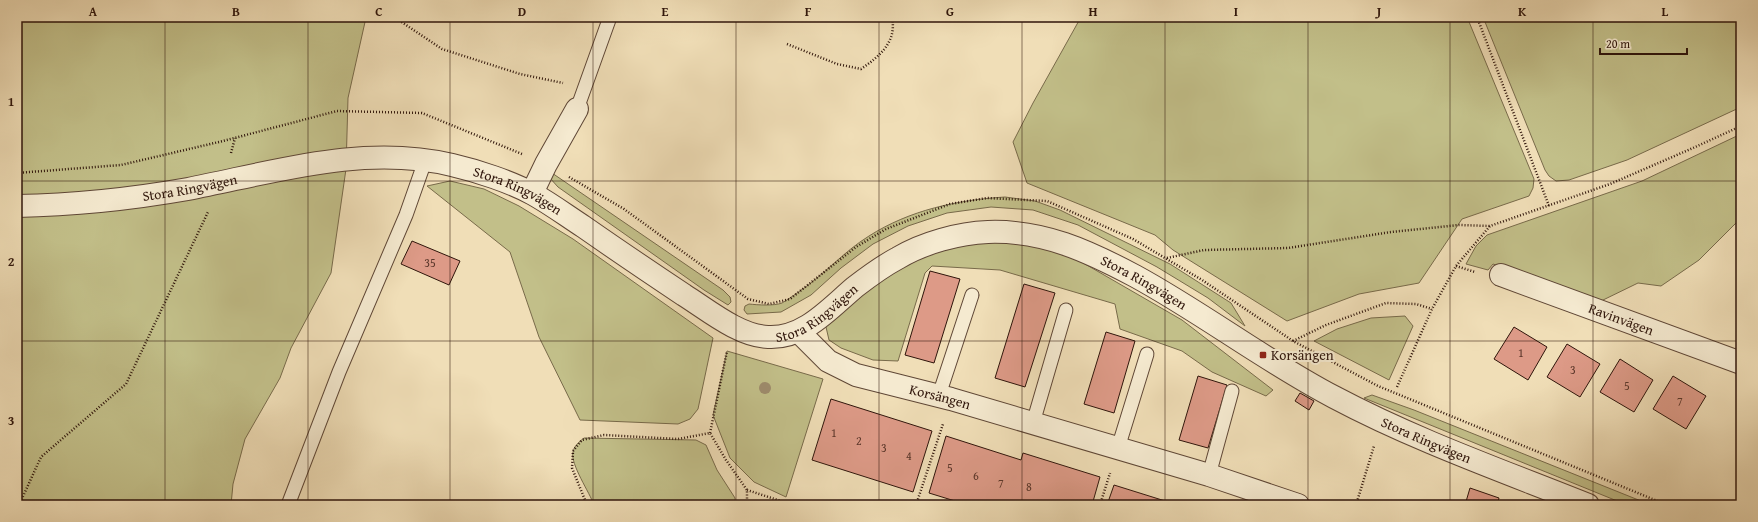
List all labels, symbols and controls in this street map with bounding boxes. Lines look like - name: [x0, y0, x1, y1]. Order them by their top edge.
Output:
- text: A: [89, 2, 98, 21]
- text: B: [232, 2, 240, 21]
- text: C: [375, 2, 383, 21]
- text: D: [518, 2, 526, 21]
- text: E: [662, 2, 669, 21]
- text: F: [805, 2, 812, 21]
- text: G: [946, 2, 954, 21]
- text: H: [1088, 2, 1098, 21]
- text: I: [1234, 2, 1238, 21]
- text: J: [1375, 2, 1382, 21]
- text: K: [1518, 2, 1527, 21]
- text: L: [1662, 2, 1669, 21]
- scale bar: [1600, 30, 1687, 56]
- text: 20 m: [1606, 35, 1630, 52]
- text: 1: [8, 92, 14, 111]
- street label: Stora Ringvägen: [471, 161, 566, 220]
- street label: Stora Ringvägen: [141, 169, 239, 206]
- street label: Stora Ringvägen: [1097, 250, 1191, 314]
- text: 2: [8, 252, 15, 271]
- house number: 35: [424, 254, 436, 271]
- street label: Stora Ringvägen: [774, 279, 862, 347]
- street label: Ravinvägen: [1586, 298, 1657, 340]
- house number: 1: [1518, 344, 1524, 361]
- place label: Korsängen: [1271, 345, 1334, 365]
- marker: Korsängen: [1258, 350, 1268, 360]
- house number: 3: [1570, 361, 1576, 378]
- house number: 5: [1624, 377, 1630, 394]
- street label: Korsängen: [907, 379, 973, 414]
- house number: 7: [1677, 393, 1683, 410]
- text: 3: [8, 411, 14, 430]
- street label: Stora Ringvägen: [1378, 412, 1474, 468]
- house number: 1: [831, 424, 837, 441]
- house number: 2: [856, 432, 862, 449]
- house number: 3: [881, 439, 887, 456]
- house number: 4: [906, 447, 912, 464]
- house number: 5: [947, 459, 953, 476]
- house number: 6: [973, 467, 979, 484]
- house number: 7: [998, 475, 1004, 492]
- house number: 8: [1026, 478, 1032, 495]

